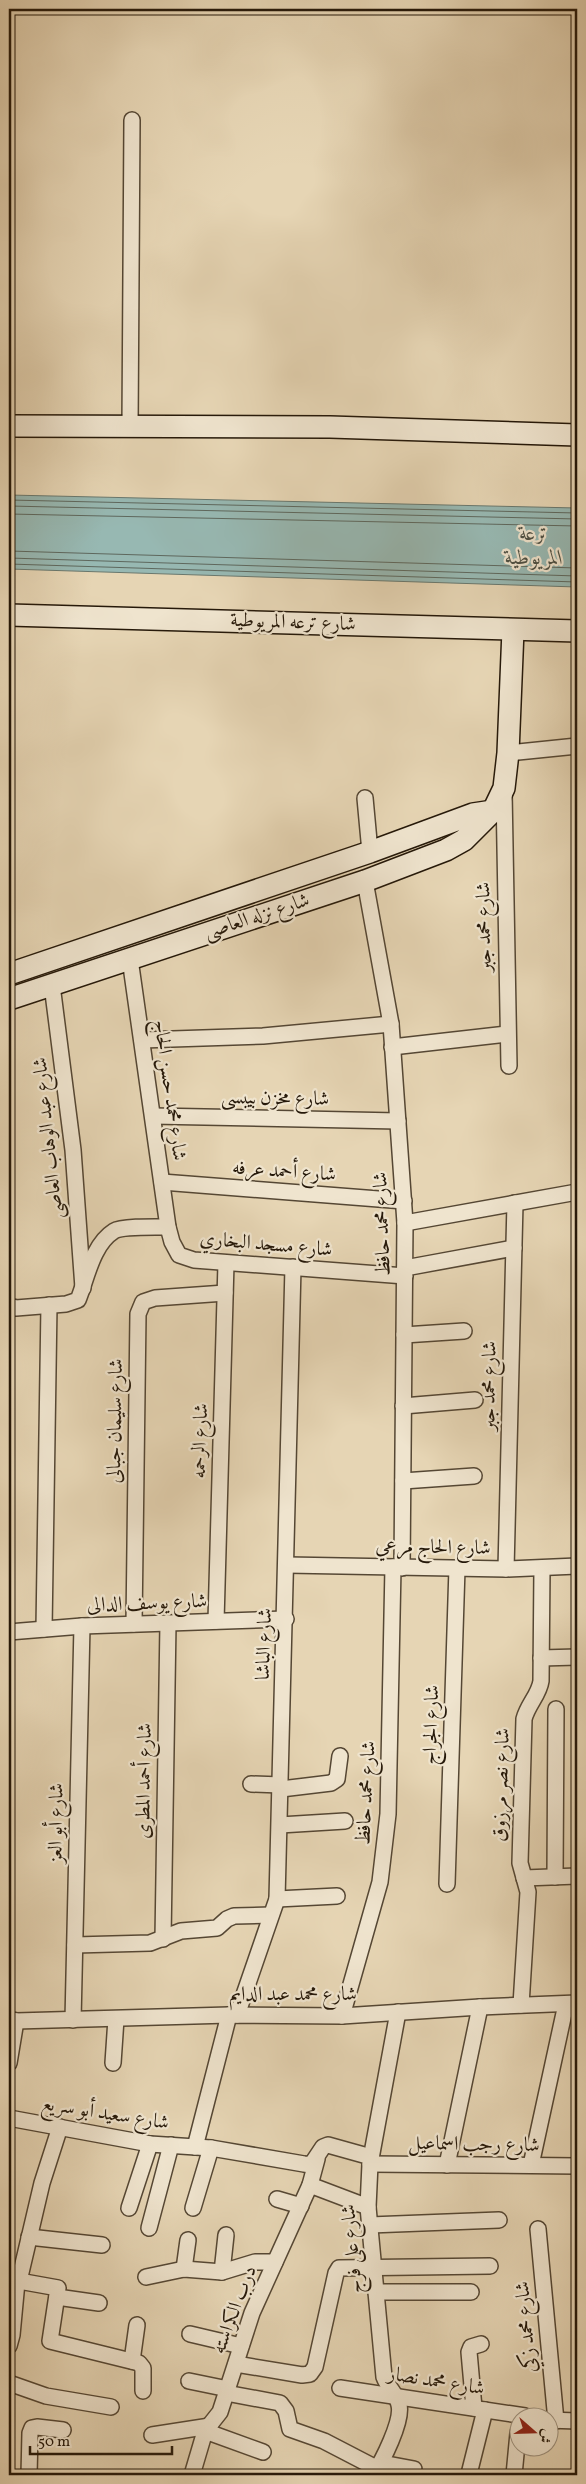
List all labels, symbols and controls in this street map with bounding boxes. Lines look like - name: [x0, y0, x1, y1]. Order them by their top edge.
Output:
- water label: ترعة المريوطية: [503, 520, 563, 573]
- street label: شارع ترعه المريوطية: [230, 607, 356, 641]
- street label: شارع محمد جبر: [470, 882, 502, 974]
- street label: شارع نزله العاصى: [201, 887, 314, 949]
- street label: شارع محمد حسن الحاج: [143, 1018, 193, 1163]
- street label: شارع عبد الوهاب العاصى: [27, 1056, 73, 1220]
- street label: شارع مخزن بيبسى: [220, 1084, 329, 1116]
- street label: شارع أحمد عرفه: [231, 1152, 337, 1192]
- street label: شارع محمد حافظ: [367, 1171, 401, 1277]
- street label: شارع مسجد البخاري: [198, 1225, 334, 1267]
- street label: شارع محمد جبر: [475, 1341, 507, 1433]
- street label: شارع سليمان جبالى: [101, 1358, 133, 1484]
- street label: شارع الرحمه: [186, 1403, 218, 1479]
- street label: شارع الحاج مرعي: [375, 1533, 491, 1565]
- street label: شارع يوسف الدالى: [86, 1588, 208, 1622]
- street label: شارع الباشا: [250, 1608, 282, 1681]
- street label: شارع الجراج: [417, 1684, 449, 1766]
- street label: شارع أحمد المطرى: [128, 1723, 162, 1839]
- street label: شارع نصر مرزوق: [486, 1728, 520, 1842]
- street label: شارع محمد حافظ: [350, 1740, 386, 1846]
- street label: شارع أبو العز: [40, 1783, 74, 1865]
- street label: شارع محمد عبد الدايم: [229, 1981, 357, 2011]
- street label: شارع سعيد أبو سريع: [39, 2088, 171, 2140]
- street label: شارع رجب اسماعيل: [408, 2130, 540, 2162]
- street label: شارع على فرج: [335, 2203, 373, 2295]
- street label: درب الكراسته: [205, 2262, 265, 2358]
- street label: شارع محمد زكي: [509, 2280, 547, 2374]
- street label: شارع محمد نصار: [383, 2360, 486, 2405]
- north arrow: [508, 2406, 558, 2456]
- scale bar: [30, 2424, 172, 2456]
- text: ش: [533, 2426, 556, 2446]
- text: 50 m: [38, 2432, 70, 2453]

